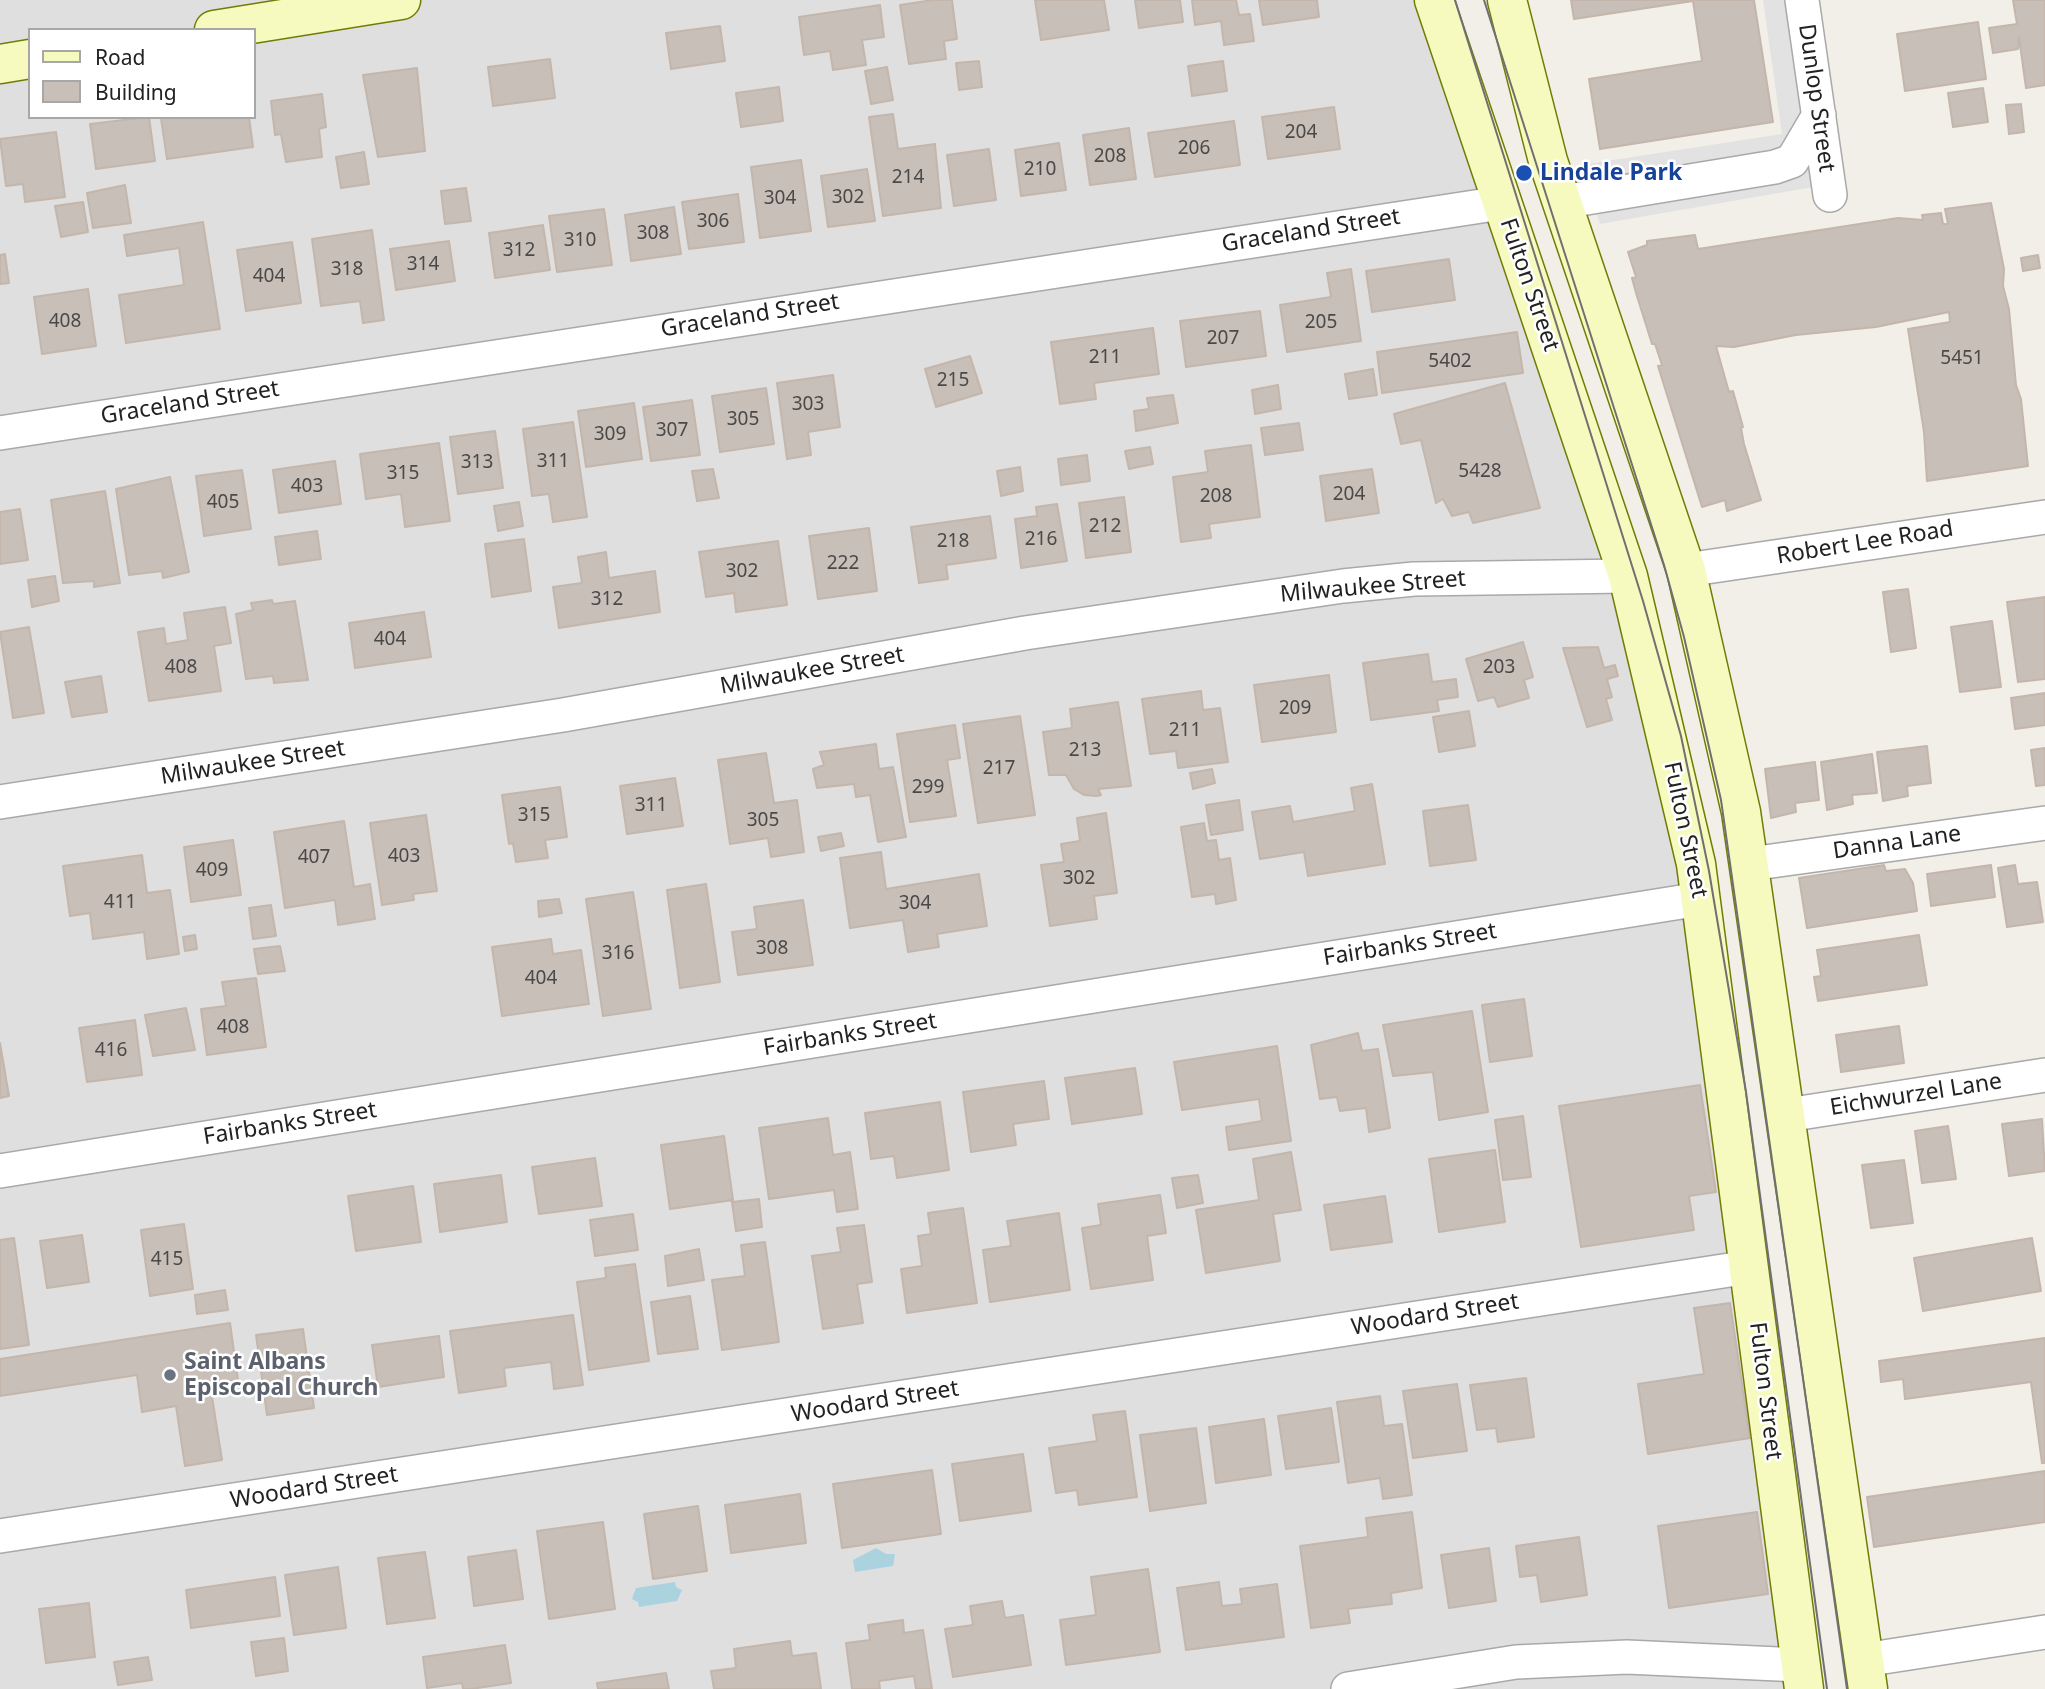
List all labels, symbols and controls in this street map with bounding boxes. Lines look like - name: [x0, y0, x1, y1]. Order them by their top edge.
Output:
- street label: Dunlop Street: [1792, 22, 1840, 174]
- legend: [28, 28, 256, 119]
- text: Road: [95, 43, 145, 71]
- text: Building: [95, 78, 177, 106]
- house number: 204: [1285, 122, 1317, 144]
- house number: 206: [1178, 138, 1210, 160]
- house number: 208: [1094, 146, 1126, 168]
- house number: 210: [1024, 159, 1056, 181]
- place label: Lindale Park: [1540, 159, 1682, 187]
- marker: Lindale Park: [1514, 163, 1534, 183]
- house number: 214: [892, 167, 924, 189]
- house number: 302: [832, 187, 864, 209]
- house number: 304: [764, 188, 796, 210]
- street label: Graceland Street: [1220, 203, 1402, 259]
- house number: 306: [697, 211, 729, 233]
- street label: Fulton Street: [1493, 215, 1565, 355]
- house number: 308: [637, 223, 669, 245]
- house number: 310: [564, 230, 596, 252]
- house number: 312: [503, 240, 535, 262]
- house number: 314: [407, 254, 439, 276]
- house number: 318: [331, 259, 363, 281]
- house number: 404: [253, 266, 285, 288]
- street label: Graceland Street: [659, 288, 841, 344]
- house number: 408: [49, 311, 81, 333]
- house number: 205: [1305, 312, 1337, 334]
- house number: 207: [1207, 328, 1239, 350]
- house number: 211: [1089, 347, 1121, 369]
- house number: 5451: [1940, 348, 1984, 370]
- house number: 5402: [1428, 351, 1472, 373]
- house number: 215: [937, 370, 969, 392]
- street label: Graceland Street: [99, 375, 281, 431]
- house number: 303: [792, 394, 824, 416]
- house number: 305: [727, 409, 759, 431]
- house number: 307: [656, 420, 688, 442]
- house number: 309: [594, 424, 626, 446]
- house number: 311: [537, 451, 569, 473]
- house number: 313: [461, 452, 493, 474]
- house number: 5428: [1458, 461, 1502, 483]
- house number: 315: [387, 463, 419, 485]
- house number: 403: [291, 476, 323, 498]
- house number: 204: [1333, 484, 1365, 506]
- house number: 208: [1200, 486, 1232, 508]
- house number: 405: [207, 492, 239, 514]
- street label: Robert Lee Road: [1775, 515, 1955, 571]
- house number: 212: [1089, 516, 1121, 538]
- house number: 216: [1025, 529, 1057, 551]
- house number: 218: [937, 531, 969, 553]
- house number: 222: [827, 553, 859, 575]
- house number: 302: [726, 561, 758, 583]
- street label: Milwaukee Street: [1279, 565, 1467, 609]
- house number: 312: [591, 589, 623, 611]
- house number: 404: [374, 629, 406, 651]
- street label: Milwaukee Street: [718, 641, 906, 701]
- house number: 408: [165, 657, 197, 679]
- house number: 203: [1483, 657, 1515, 679]
- house number: 209: [1279, 698, 1311, 720]
- house number: 211: [1169, 720, 1201, 742]
- street label: Milwaukee Street: [159, 735, 347, 791]
- house number: 213: [1069, 740, 1101, 762]
- house number: 217: [983, 758, 1015, 780]
- street label: Fulton Street: [1657, 759, 1713, 901]
- house number: 299: [912, 777, 944, 799]
- house number: 311: [635, 795, 667, 817]
- house number: 315: [518, 805, 550, 827]
- house number: 305: [747, 810, 779, 832]
- street label: Danna Lane: [1831, 820, 1963, 866]
- house number: 403: [388, 846, 420, 868]
- house number: 407: [298, 847, 330, 869]
- house number: 409: [196, 860, 228, 882]
- house number: 302: [1063, 868, 1095, 890]
- house number: 411: [104, 892, 136, 914]
- house number: 304: [899, 893, 931, 915]
- street label: Fairbanks Street: [1321, 918, 1499, 972]
- house number: 308: [756, 938, 788, 960]
- house number: 316: [602, 943, 634, 965]
- house number: 404: [525, 968, 557, 990]
- street label: Fairbanks Street: [761, 1008, 939, 1062]
- house number: 408: [217, 1017, 249, 1039]
- house number: 416: [95, 1040, 127, 1062]
- street label: Eichwurzel Lane: [1828, 1068, 2004, 1122]
- street label: Fairbanks Street: [201, 1097, 379, 1151]
- house number: 415: [151, 1249, 183, 1271]
- street label: Woodard Street: [1349, 1288, 1521, 1342]
- street label: Fulton Street: [1743, 1320, 1787, 1462]
- place label: Saint Albans Episcopal Church: [184, 1348, 379, 1402]
- marker: Saint Albans Episcopal Church: [162, 1367, 178, 1383]
- street label: Woodard Street: [789, 1375, 961, 1429]
- street label: Woodard Street: [228, 1461, 400, 1515]

